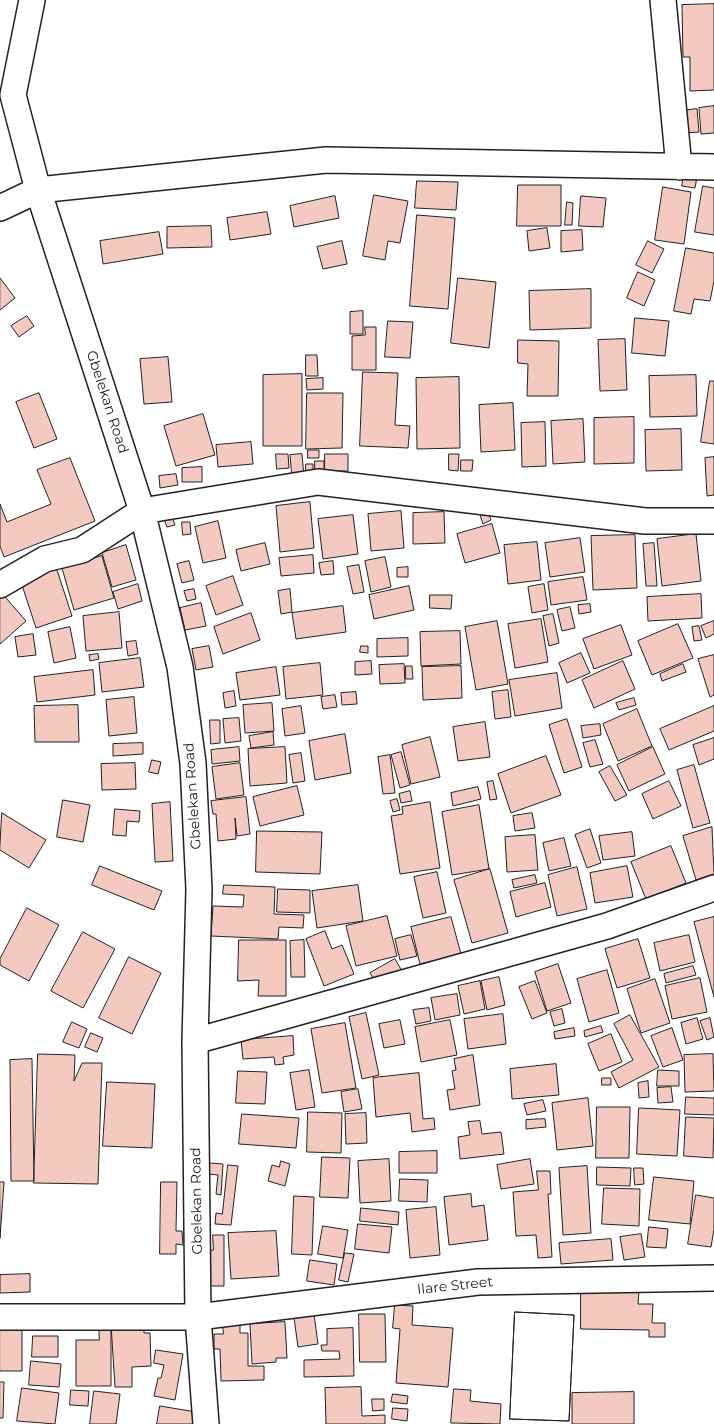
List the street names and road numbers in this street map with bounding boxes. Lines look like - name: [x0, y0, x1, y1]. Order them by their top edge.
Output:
- street label: Gbelekan Road: [82, 348, 132, 456]
- street label: Gbelekan Road: [181, 742, 205, 850]
- street label: Gbelekan Road: [188, 1147, 206, 1255]
- street label: Ilare Street: [416, 1274, 494, 1298]

